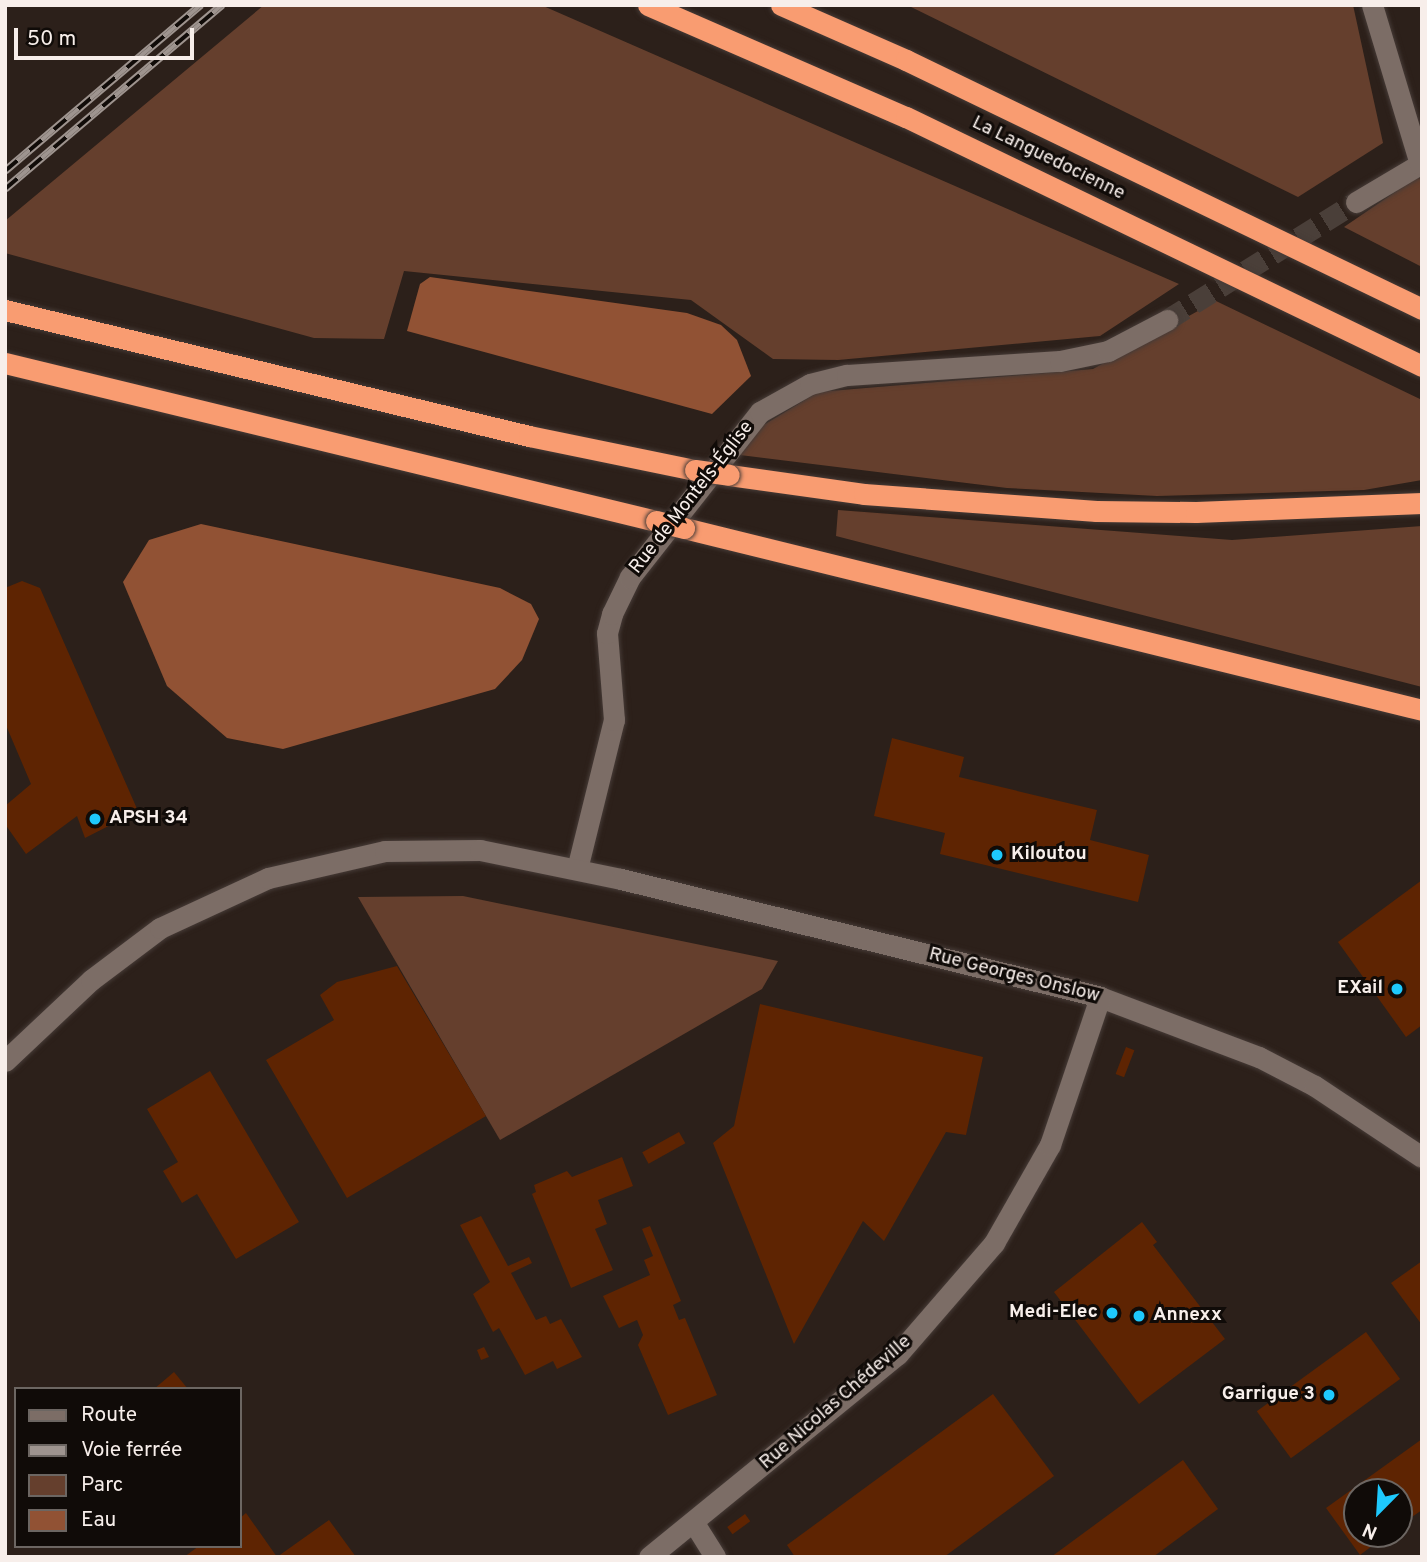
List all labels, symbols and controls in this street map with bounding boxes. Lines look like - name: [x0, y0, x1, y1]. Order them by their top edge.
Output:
- scale bar: [18, 14, 198, 58]
- text: 50 m: [27, 26, 76, 53]
- street label: La Languedocienne: [968, 112, 1128, 206]
- street label: Rue de Montels-Église: [625, 417, 759, 579]
- place label: APSH 34: [109, 808, 188, 830]
- marker: APSH 34: [87, 811, 103, 827]
- place label: Kiloutou: [1011, 844, 1087, 866]
- marker: Kiloutou: [989, 847, 1005, 863]
- street label: Rue Georges Onslow: [926, 944, 1102, 1008]
- place label: EXail: [1337, 978, 1383, 1000]
- marker: EXail: [1389, 981, 1405, 997]
- place label: Medi-Elec: [1009, 1302, 1098, 1324]
- marker: Medi-Elec: [1104, 1305, 1120, 1321]
- place label: Annexx: [1153, 1305, 1222, 1327]
- marker: Annexx: [1131, 1308, 1147, 1324]
- street label: Rue Nicolas Chédeville: [756, 1331, 916, 1475]
- place label: Garrigue 3: [1222, 1384, 1315, 1406]
- legend: [14, 1387, 242, 1548]
- marker: Garrigue 3: [1321, 1387, 1337, 1403]
- text: Route: [81, 1402, 137, 1429]
- text: Voie ferrée: [81, 1437, 182, 1464]
- text: Parc: [81, 1472, 123, 1499]
- north arrow: [1343, 1478, 1413, 1548]
- text: Eau: [81, 1507, 116, 1534]
- text: N: [1359, 1517, 1381, 1544]

